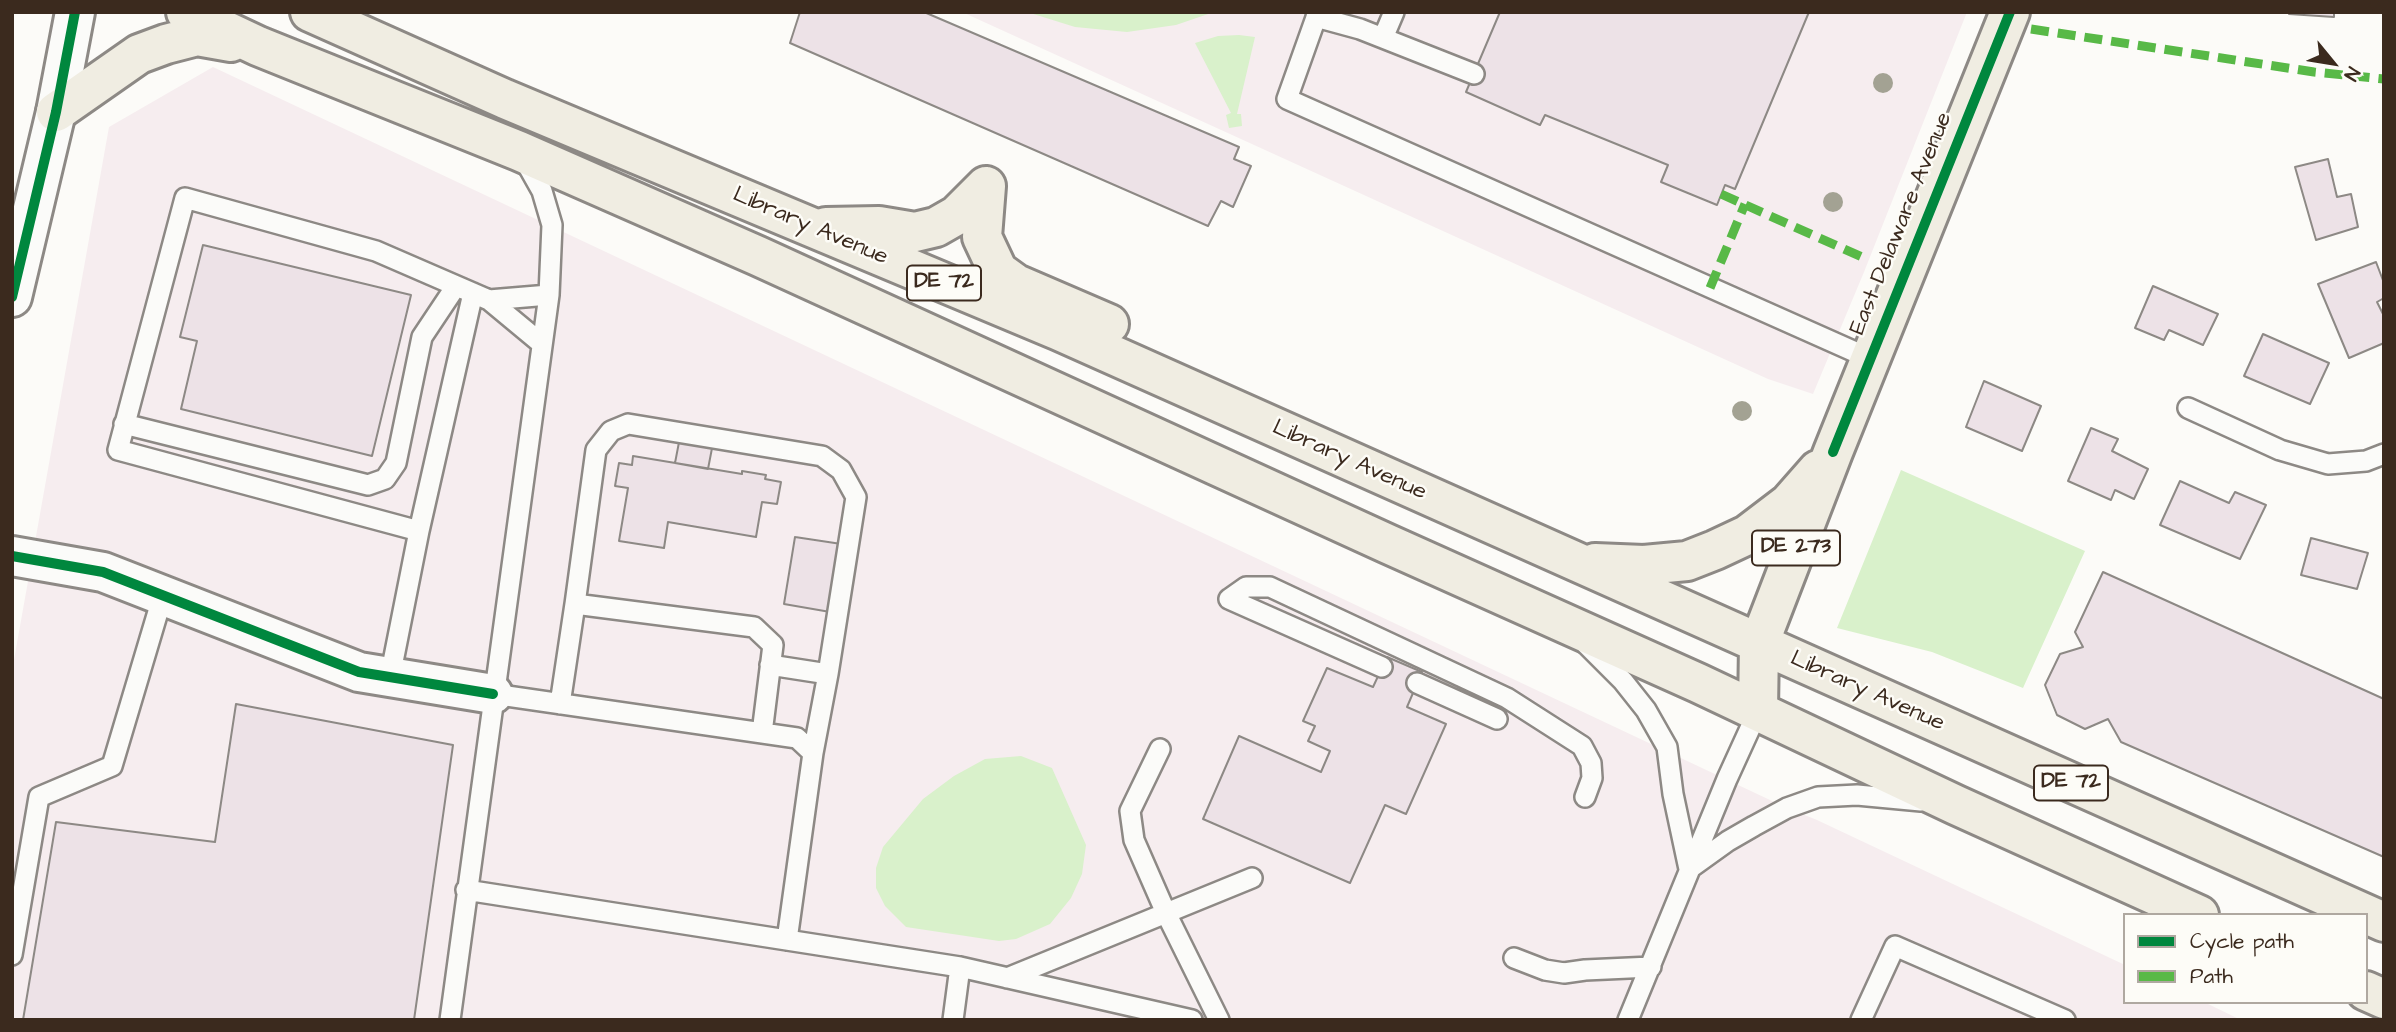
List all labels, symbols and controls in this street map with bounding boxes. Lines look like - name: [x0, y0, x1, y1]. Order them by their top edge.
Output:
- north arrow: [2298, 28, 2368, 98]
- text: N: [2337, 62, 2366, 86]
- street label: East Delaware Avenue: [1845, 109, 1959, 339]
- street label: Library Avenue: [728, 182, 892, 272]
- road number: DE 72: [907, 266, 981, 300]
- street label: Library Avenue: [1268, 415, 1430, 507]
- road number: DE 273: [1752, 530, 1840, 566]
- street label: Library Avenue: [1786, 646, 1948, 738]
- road number: DE 72: [2034, 766, 2108, 800]
- legend: [2123, 913, 2368, 1004]
- text: Cycle path: [2190, 927, 2294, 956]
- text: Path: [2190, 962, 2233, 991]

